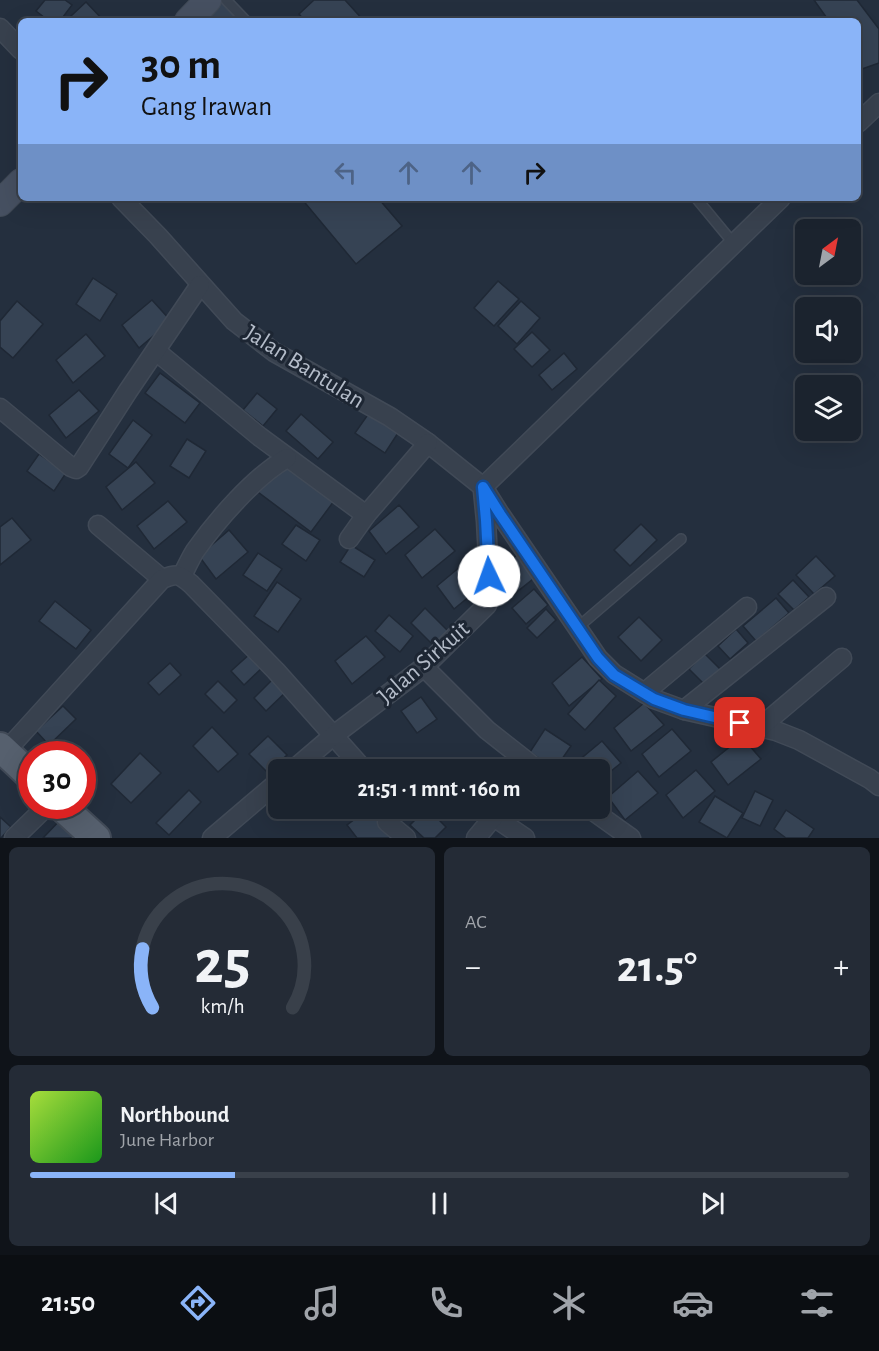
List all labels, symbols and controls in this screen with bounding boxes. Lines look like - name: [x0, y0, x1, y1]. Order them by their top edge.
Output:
- icon: right: [42, 42, 120, 120]
- text: 30 m: [141, 44, 221, 86]
- text: Gang Irawan: [141, 93, 272, 120]
- icon: left: [329, 156, 362, 189]
- icon: ahead: [392, 156, 425, 189]
- icon: ahead: [455, 156, 488, 189]
- icon: right: [518, 156, 551, 189]
- north arrow: [795, 219, 861, 285]
- map controls: [795, 219, 861, 441]
- button: sound: [795, 297, 861, 363]
- street label: Jalan Bantulan: [240, 321, 369, 413]
- button: layers: [795, 375, 861, 441]
- position arrow: [457, 544, 521, 608]
- street label: Jalan Sirkuit: [373, 616, 474, 709]
- pin: [714, 697, 765, 748]
- icon: arrive: [723, 706, 756, 739]
- speed limit sign: 30: [18, 741, 96, 819]
- text: 21:51 · 1 mnt · 160 m: [357, 778, 521, 800]
- text: AC: [465, 912, 487, 932]
- text: 25: [194, 932, 250, 994]
- text: 21.5°: [617, 945, 697, 990]
- text: −: [465, 951, 481, 984]
- text: +: [833, 951, 849, 984]
- text: km/h: [200, 997, 244, 1018]
- text: Northbound: [120, 1104, 229, 1126]
- text: June Harbor: [120, 1130, 214, 1150]
- icon: previous: [150, 1187, 183, 1220]
- icon: pause: [423, 1187, 456, 1220]
- icon: next: [696, 1187, 729, 1220]
- icon: directions: [177, 1282, 219, 1324]
- icon: music: [301, 1282, 343, 1324]
- icon: phone: [425, 1282, 467, 1324]
- icon: climate: [548, 1282, 590, 1324]
- icon: car: [672, 1282, 714, 1324]
- icon: filters: [796, 1282, 838, 1324]
- text: 21:50: [41, 1289, 95, 1316]

